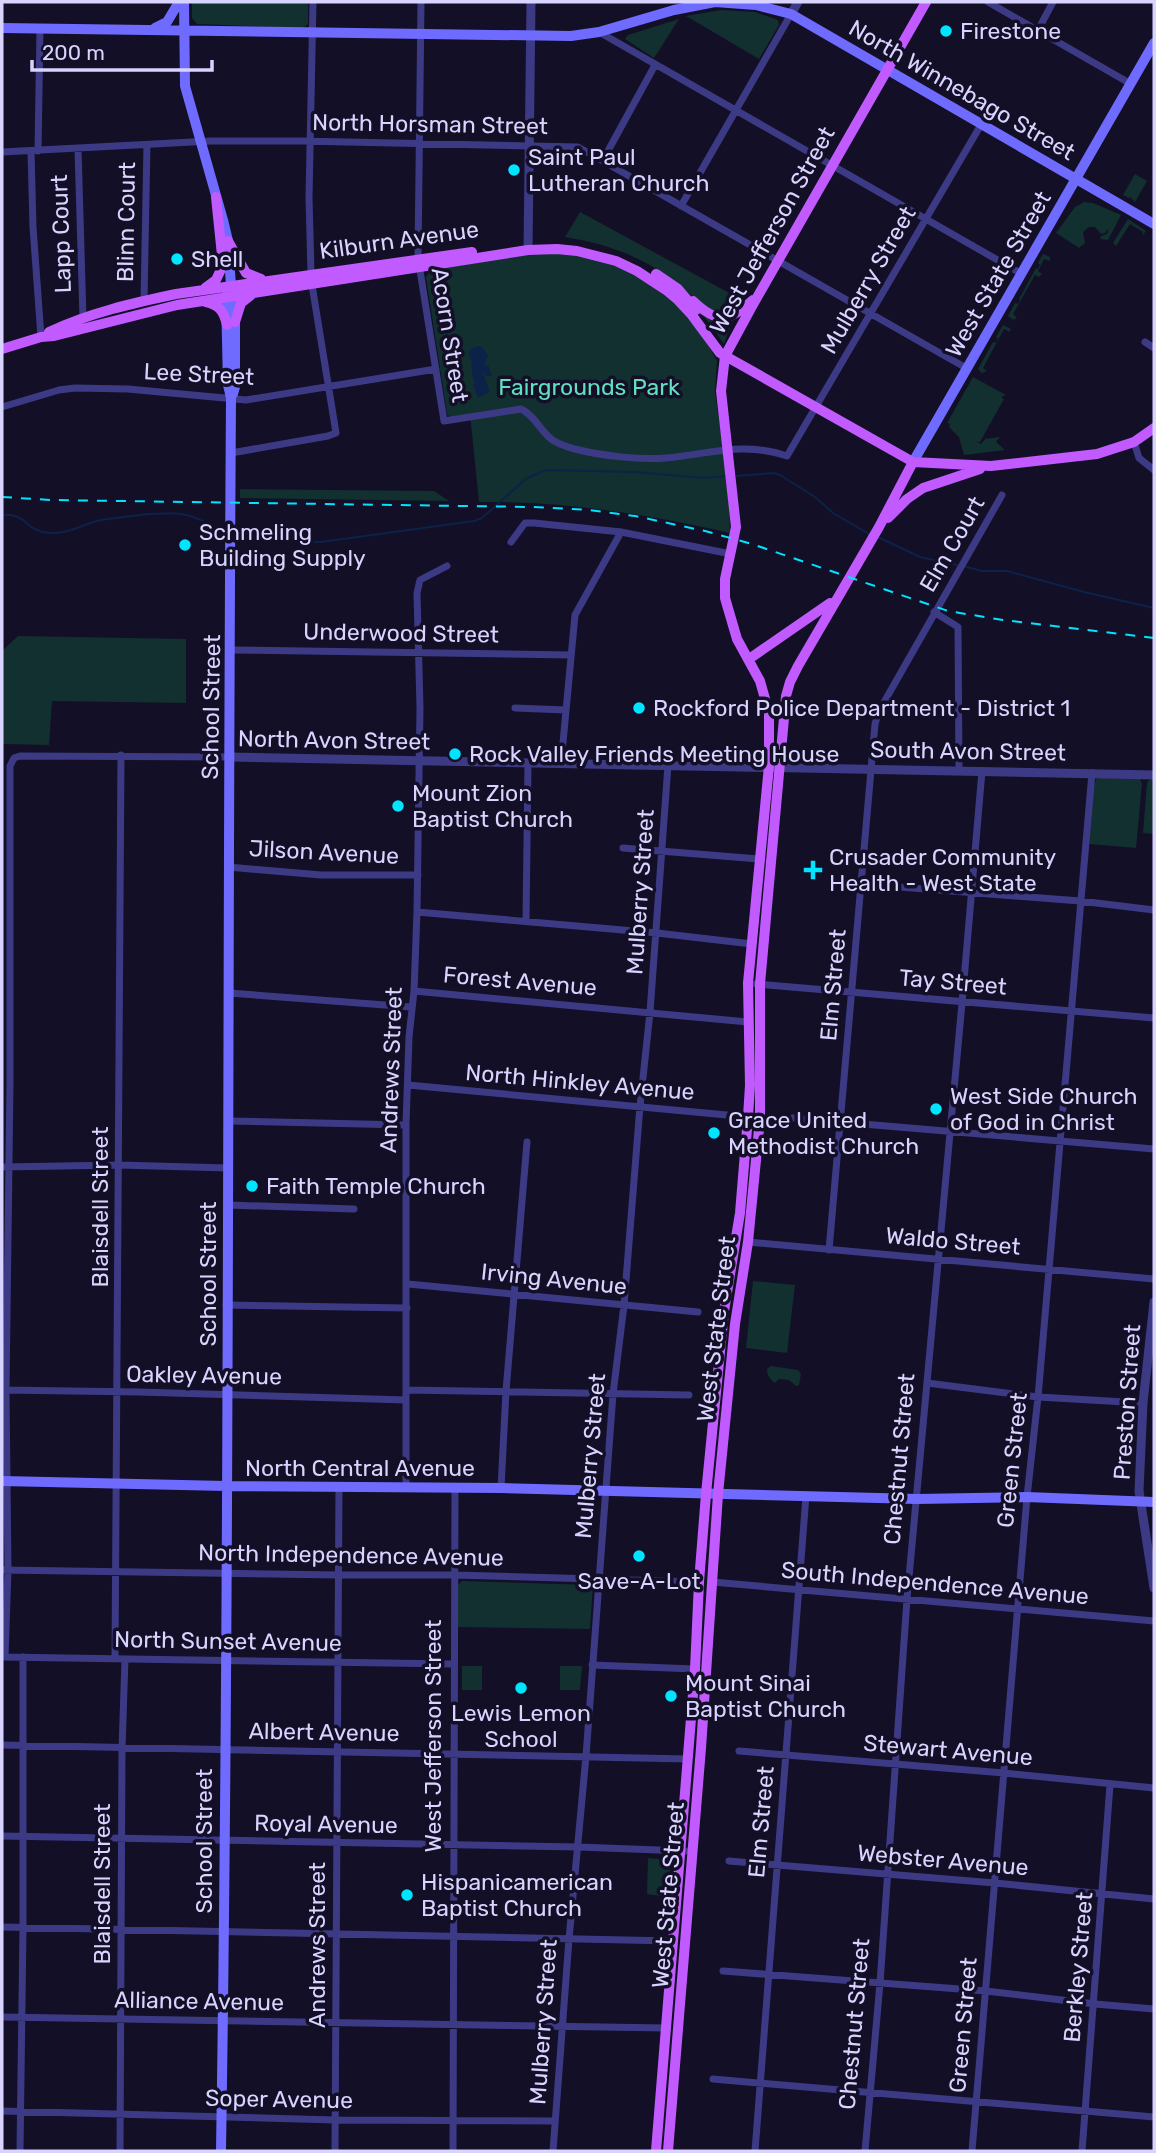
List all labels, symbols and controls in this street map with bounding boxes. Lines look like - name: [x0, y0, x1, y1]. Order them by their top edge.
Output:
- street label: North Winnebago Street: [844, 14, 1080, 166]
- place label: Firestone: [960, 17, 1061, 45]
- marker: Firestone: [938, 23, 954, 39]
- scale bar: [32, 28, 212, 72]
- text: 200 m: [42, 40, 105, 65]
- street label: North Horsman Street: [312, 108, 548, 140]
- street label: West Jefferson Street: [703, 121, 841, 339]
- place label: Saint Paul Lutheran Church: [528, 143, 710, 197]
- street label: Blinn Court: [111, 162, 141, 282]
- marker: Saint Paul Lutheran Church: [506, 162, 522, 178]
- street label: Lapp Court: [45, 174, 77, 294]
- street label: West State Street: [939, 186, 1057, 362]
- street label: Mulberry Street: [814, 201, 922, 359]
- street label: Kilburn Avenue: [317, 215, 481, 265]
- place label: Shell: [191, 245, 243, 273]
- marker: Shell: [169, 251, 185, 267]
- street label: Acorn Street: [426, 266, 474, 404]
- street label: Lee Street: [143, 357, 255, 391]
- park label: Fairgrounds Park: [498, 373, 680, 401]
- street label: Elm Court: [913, 491, 991, 597]
- place label: Schmeling Building Supply: [199, 518, 366, 572]
- marker: Schmeling Building Supply: [177, 537, 193, 553]
- street label: Underwood Street: [303, 617, 499, 649]
- street label: School Street: [196, 634, 226, 780]
- place label: Rockford Police Department - District 1: [653, 694, 1070, 722]
- marker: Rockford Police Department - District 1: [631, 700, 647, 716]
- street label: North Avon Street: [238, 724, 430, 756]
- street label: South Avon Street: [870, 735, 1066, 767]
- place label: Rock Valley Friends Meeting House: [469, 740, 839, 768]
- marker: Rock Valley Friends Meeting House: [447, 746, 463, 762]
- place label: Mount Zion Baptist Church: [412, 779, 573, 833]
- marker: Mount Zion Baptist Church: [390, 798, 406, 814]
- street label: Mulberry Street: [620, 808, 660, 976]
- street label: Jilson Avenue: [248, 834, 400, 870]
- place label: Crusader Community Health - West State: [829, 843, 1057, 897]
- marker: Crusader Community Health - West State: [803, 860, 823, 880]
- street label: Elm Street: [814, 928, 852, 1042]
- street label: Forest Avenue: [442, 960, 598, 1002]
- street label: Tay Street: [898, 963, 1008, 1001]
- street label: Andrews Street: [374, 986, 408, 1154]
- street label: North Hinkley Avenue: [464, 1058, 696, 1106]
- place label: West Side Church of God in Christ: [950, 1082, 1138, 1136]
- marker: West Side Church of God in Christ: [928, 1101, 944, 1117]
- place label: Grace United Methodist Church: [728, 1106, 919, 1160]
- marker: Grace United Methodist Church: [706, 1125, 722, 1141]
- street label: Blaisdell Street: [86, 1127, 114, 1287]
- place label: Faith Temple Church: [266, 1172, 486, 1200]
- marker: Faith Temple Church: [244, 1178, 260, 1194]
- street label: School Street: [194, 1201, 222, 1347]
- street label: Waldo Street: [884, 1221, 1022, 1261]
- street label: West State Street: [691, 1234, 741, 1424]
- street label: Irving Avenue: [480, 1257, 628, 1301]
- street label: Preston Street: [1108, 1323, 1146, 1481]
- street label: Oakley Avenue: [126, 1360, 282, 1390]
- street label: Mulberry Street: [569, 1372, 611, 1540]
- street label: Chestnut Street: [878, 1372, 920, 1546]
- street label: Green Street: [991, 1391, 1033, 1529]
- street label: North Central Avenue: [245, 1454, 475, 1482]
- street label: North Independence Avenue: [198, 1538, 504, 1572]
- marker: Save-A-Lot: [631, 1548, 647, 1564]
- street label: South Independence Avenue: [780, 1556, 1090, 1610]
- place label: Save-A-Lot: [577, 1567, 701, 1595]
- street label: West Jefferson Street: [419, 1620, 447, 1852]
- street label: North Sunset Avenue: [114, 1625, 342, 1657]
- place label: Mount Sinai Baptist Church: [685, 1669, 846, 1723]
- marker: Lewis Lemon School: [513, 1680, 529, 1696]
- marker: Mount Sinai Baptist Church: [663, 1688, 679, 1704]
- place label: Lewis Lemon School: [451, 1699, 591, 1753]
- street label: Albert Avenue: [248, 1717, 400, 1747]
- street label: Stewart Avenue: [862, 1729, 1034, 1771]
- street label: Elm Street: [742, 1765, 780, 1879]
- street label: School Street: [190, 1768, 218, 1914]
- street label: West State Street: [646, 1801, 690, 1989]
- street label: Blaisdell Street: [88, 1804, 116, 1964]
- street label: Royal Avenue: [254, 1809, 398, 1839]
- street label: Webster Avenue: [856, 1839, 1030, 1881]
- street label: Andrews Street: [303, 1862, 331, 2028]
- place label: Hispanicamerican Baptist Church: [421, 1868, 613, 1922]
- marker: Hispanicamerican Baptist Church: [399, 1887, 415, 1903]
- street label: Berkley Street: [1057, 1891, 1099, 2043]
- street label: Chestnut Street: [833, 1937, 875, 2111]
- street label: Mulberry Street: [523, 1938, 563, 2106]
- street label: Green Street: [943, 1956, 983, 2094]
- street label: Alliance Avenue: [114, 1986, 284, 2016]
- street label: Soper Avenue: [205, 2084, 353, 2114]

